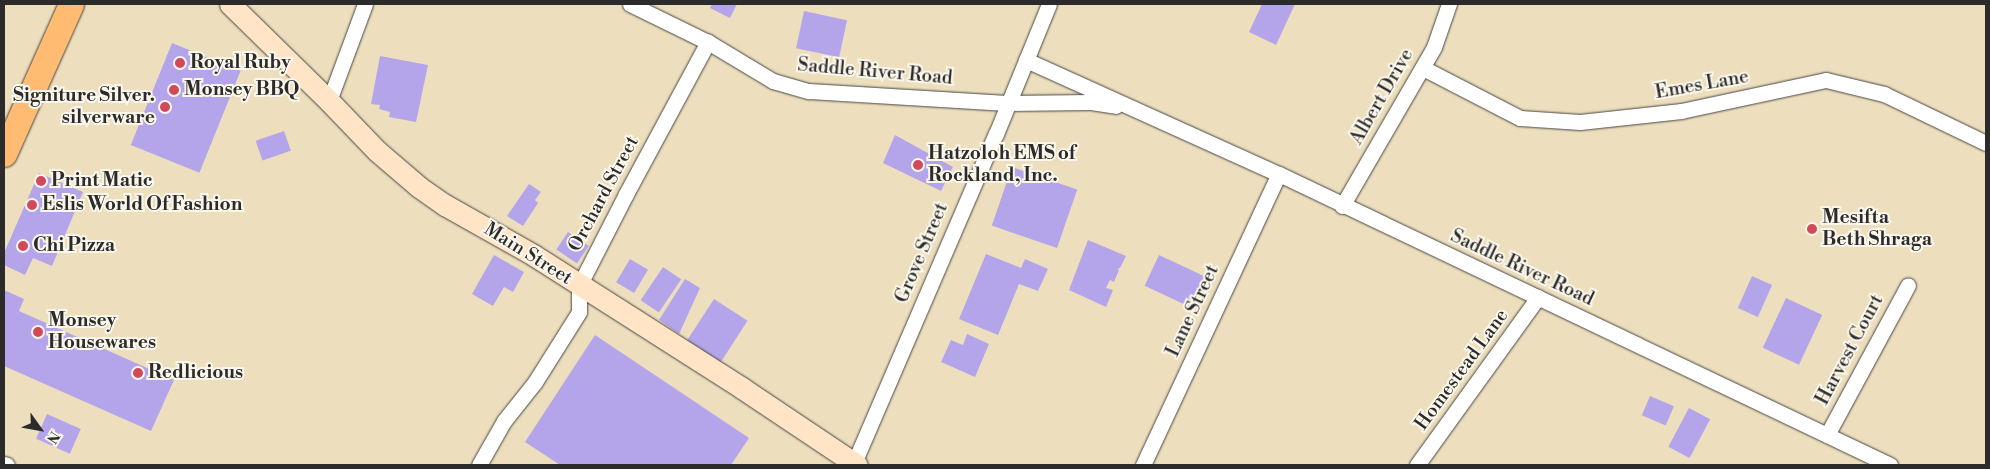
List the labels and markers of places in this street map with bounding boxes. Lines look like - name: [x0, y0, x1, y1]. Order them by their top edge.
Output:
- place label: Royal Ruby: [190, 52, 291, 74]
- marker: Royal Ruby: [174, 57, 186, 69]
- place label: Monsey BBQ: [184, 79, 299, 101]
- marker: Monsey BBQ: [168, 84, 180, 96]
- place label: Signiture Silver. silverware: [13, 85, 155, 129]
- marker: Signiture Silver. silverware: [159, 101, 171, 113]
- place label: Hatzoloh EMS of Rockland, Inc.: [928, 143, 1075, 187]
- marker: Hatzoloh EMS of Rockland, Inc.: [912, 159, 924, 171]
- place label: Print Matic: [51, 170, 153, 192]
- marker: Print Matic: [35, 175, 47, 187]
- place label: Eslis World Of Fashion: [42, 194, 242, 216]
- marker: Eslis World Of Fashion: [26, 199, 38, 211]
- place label: Mesifta Beth Shraga: [1822, 207, 1932, 251]
- marker: Mesifta Beth Shraga: [1806, 223, 1818, 235]
- place label: Chi Pizza: [33, 235, 115, 257]
- marker: Chi Pizza: [17, 240, 29, 252]
- place label: Monsey Housewares: [48, 310, 156, 354]
- marker: Monsey Housewares: [32, 326, 44, 338]
- place label: Redlicious: [148, 362, 243, 384]
- marker: Redlicious: [132, 367, 144, 379]

